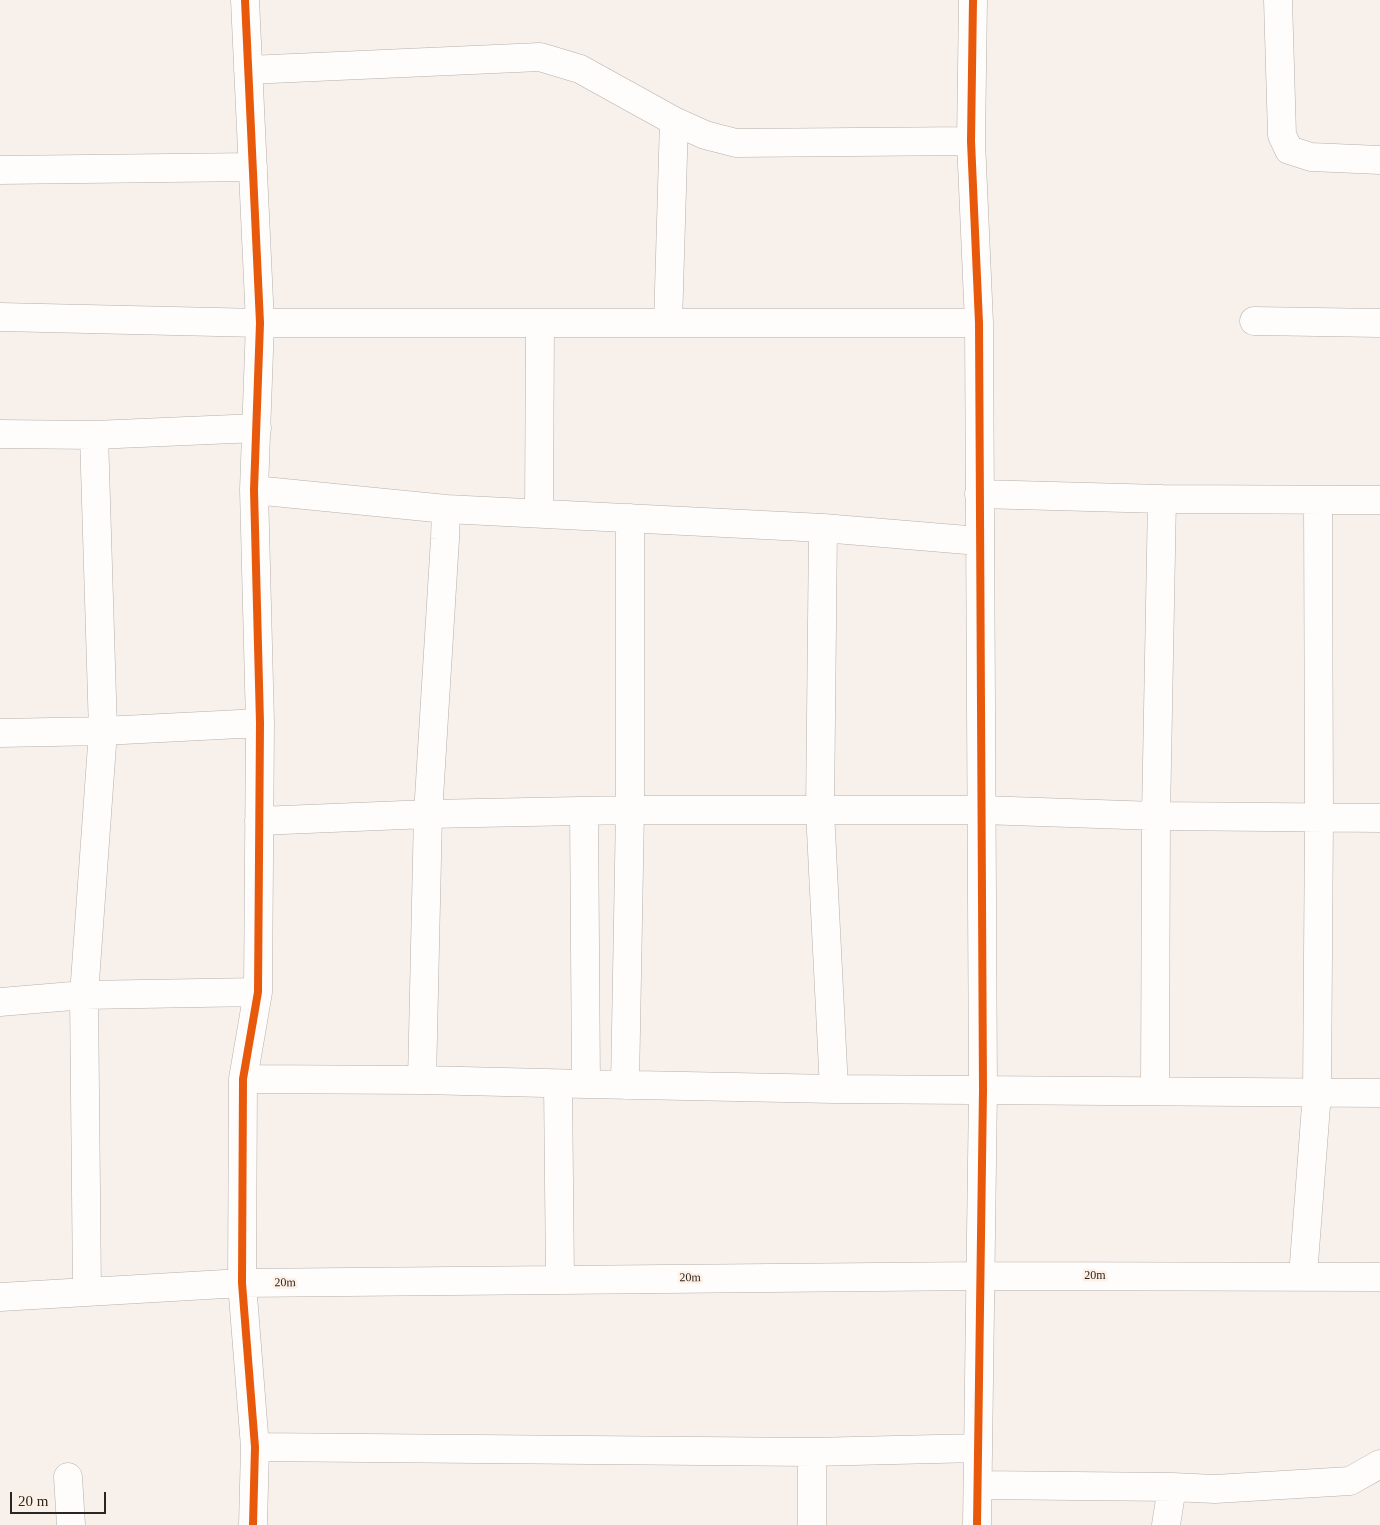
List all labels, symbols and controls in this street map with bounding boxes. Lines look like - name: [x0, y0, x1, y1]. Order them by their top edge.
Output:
- street label: 20m: [1084, 1269, 1106, 1283]
- street label: 20m: [679, 1271, 701, 1285]
- street label: 20m: [274, 1276, 296, 1290]
- scale bar: [12, 1482, 109, 1514]
- text: 20 m: [18, 1493, 48, 1509]

